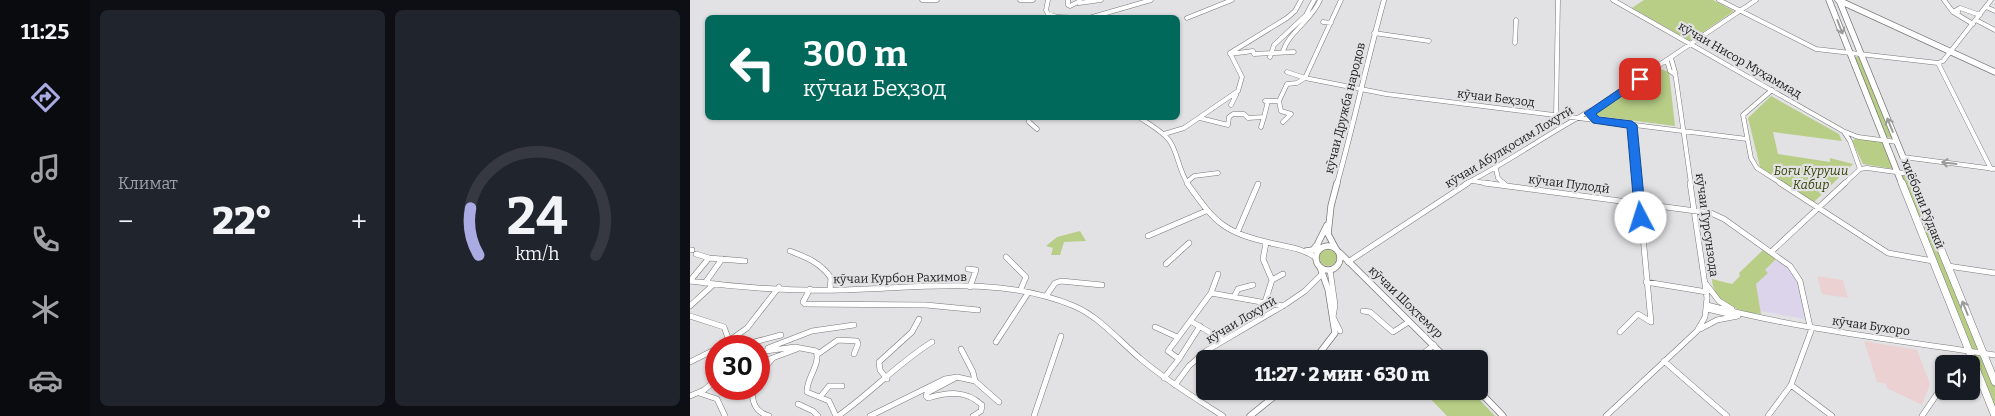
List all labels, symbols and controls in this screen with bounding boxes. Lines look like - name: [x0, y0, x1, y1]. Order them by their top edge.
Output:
- text: 11:25: [21, 18, 69, 45]
- street label: кӯчаи Нисор Муҳаммад: [1676, 19, 1804, 101]
- one-way arrow: [1836, 19, 1845, 34]
- text: 300 m: [803, 33, 907, 75]
- icon: left: [720, 35, 785, 100]
- street label: кӯчаи Дружба народов: [1322, 41, 1368, 175]
- pin: [1619, 58, 1661, 100]
- icon: arrive: [1626, 65, 1654, 93]
- text: кӯчаи Беҳзод: [803, 75, 946, 102]
- icon: directions: [28, 80, 63, 115]
- street label: кӯчаи Беҳзод: [1456, 86, 1536, 110]
- street label: кӯчаи Абулқосим Лоҳутӣ: [1442, 103, 1576, 191]
- one-way arrow: [1885, 118, 1894, 133]
- icon: music: [28, 151, 63, 186]
- street label: хиёбони Рӯдакӣ: [1899, 157, 1947, 251]
- one-way arrow: [1941, 158, 1957, 168]
- park label: Боғи Куруши Кабир: [1774, 164, 1848, 192]
- street label: кӯчаи Пулодӣ: [1528, 172, 1610, 196]
- street label: кӯчаи Турсунзода: [1693, 172, 1721, 278]
- text: Климат: [118, 174, 178, 193]
- text: 24: [507, 185, 568, 248]
- position arrow: [1614, 191, 1666, 243]
- text: 22°: [212, 198, 272, 244]
- text: −: [118, 205, 133, 238]
- text: +: [351, 205, 367, 238]
- icon: phone: [28, 222, 63, 257]
- text: km/h: [515, 243, 560, 265]
- street label: кӯчаи Шоҳтемур: [1366, 263, 1446, 341]
- street label: кӯчаи Курбон Рахимов: [833, 270, 967, 286]
- icon: climate: [28, 292, 63, 327]
- street label: кӯчаи Лоҳутӣ: [1203, 293, 1279, 347]
- one-way arrow: [1960, 301, 1969, 316]
- street label: кӯчаи Бухоро: [1831, 314, 1911, 338]
- speed limit sign: 30: [705, 335, 770, 400]
- map controls: [1935, 355, 1980, 400]
- button: sound: [1935, 355, 1980, 400]
- icon: car: [28, 363, 63, 398]
- text: 11:27 · 2 мин · 630 m: [1255, 363, 1429, 386]

